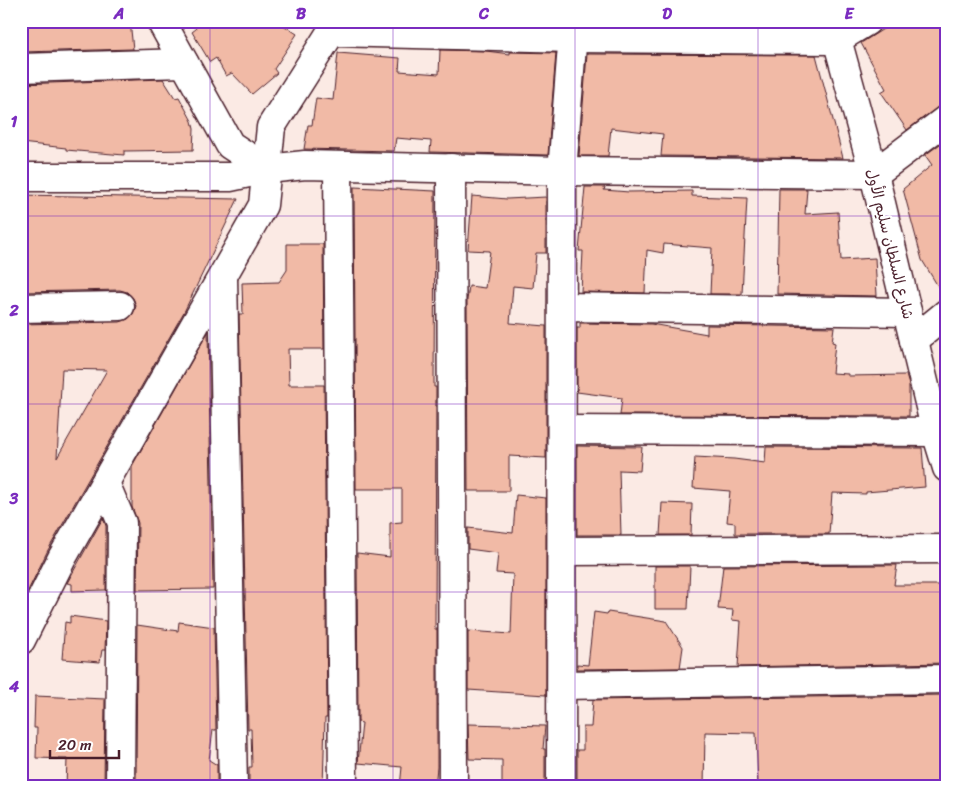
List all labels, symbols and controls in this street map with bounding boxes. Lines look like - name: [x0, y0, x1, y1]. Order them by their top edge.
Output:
- text: A: [113, 0, 124, 28]
- text: B: [296, 0, 307, 28]
- text: C: [478, 0, 490, 28]
- text: D: [662, 0, 672, 28]
- text: E: [845, 0, 855, 28]
- text: 1: [11, 107, 18, 136]
- street label: شارع السلطان سليم الأول: [859, 166, 921, 322]
- text: 2: [8, 296, 19, 325]
- text: 3: [9, 484, 19, 513]
- text: 4: [8, 672, 19, 701]
- scale bar: [50, 728, 119, 760]
- text: 20 m: [58, 732, 92, 758]

